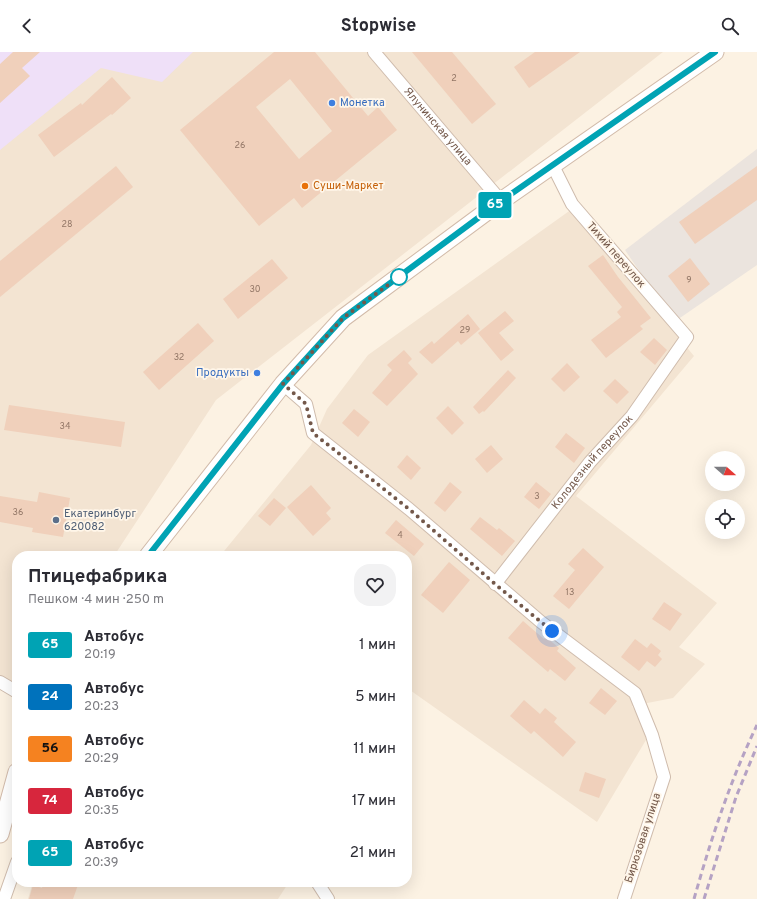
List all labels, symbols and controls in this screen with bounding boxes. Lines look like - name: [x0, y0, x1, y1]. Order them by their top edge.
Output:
- icon: back: [16, 15, 38, 37]
- text: Stopwise: [341, 15, 416, 38]
- icon: search: [719, 15, 741, 37]
- house number: 2: [451, 73, 457, 84]
- street label: Ялунинская улица: [400, 85, 475, 169]
- place label: Монетка: [340, 96, 385, 110]
- marker: Монетка: [327, 98, 337, 108]
- house number: 26: [235, 140, 245, 151]
- place label: Суши-Маркет: [313, 179, 383, 193]
- marker: Суши-Маркет: [300, 181, 310, 191]
- line badge: 65: [477, 192, 513, 218]
- text: 65: [486, 196, 504, 213]
- house number: 28: [61, 219, 73, 230]
- street label: Тихий переулок: [584, 219, 648, 291]
- unlabelled marker: [390, 268, 408, 286]
- house number: 9: [686, 275, 692, 286]
- house number: 30: [249, 284, 261, 295]
- house number: 29: [460, 325, 470, 336]
- house number: 32: [174, 352, 184, 363]
- place label: Продукты: [196, 366, 249, 380]
- marker: Продукты: [252, 368, 262, 378]
- street label: Колодезный переулок: [549, 412, 636, 512]
- house number: 34: [59, 421, 71, 432]
- north arrow: [705, 451, 745, 491]
- map controls: [705, 451, 745, 539]
- house number: 3: [534, 491, 540, 502]
- button: locate: [705, 499, 745, 539]
- house number: 36: [13, 507, 23, 518]
- place label: Екатеринбург 620082: [64, 507, 136, 534]
- marker: Екатеринбург 620082: [51, 515, 61, 525]
- house number: 4: [397, 530, 403, 541]
- button: heart: [354, 564, 396, 606]
- text: Птицефабрика: [28, 565, 167, 589]
- house number: 13: [566, 587, 574, 598]
- text: Пешком · 4 мин · 250 m: [28, 592, 164, 608]
- your location: [542, 621, 562, 641]
- text: Автобус: [84, 628, 144, 647]
- text: 65: [41, 636, 59, 653]
- text: 1 мин: [359, 636, 396, 655]
- text: 20:19: [84, 647, 116, 663]
- text: Автобус: [84, 680, 144, 699]
- text: 24: [41, 688, 59, 705]
- text: 5 мин: [355, 688, 396, 707]
- text: 20:23: [84, 699, 119, 715]
- text: Автобус: [84, 732, 144, 751]
- text: 56: [41, 740, 59, 757]
- text: 11 мин: [353, 740, 396, 759]
- text: 20:29: [84, 751, 119, 767]
- text: Автобус: [84, 784, 144, 803]
- street label: Бирюзовая улица: [622, 791, 664, 885]
- text: 74: [42, 792, 58, 809]
- text: 17 мин: [352, 792, 396, 811]
- text: 20:35: [84, 803, 119, 819]
- text: Автобус: [84, 836, 144, 855]
- text: 65: [41, 844, 59, 861]
- text: 21 мин: [350, 844, 396, 863]
- text: 20:39: [84, 855, 119, 871]

